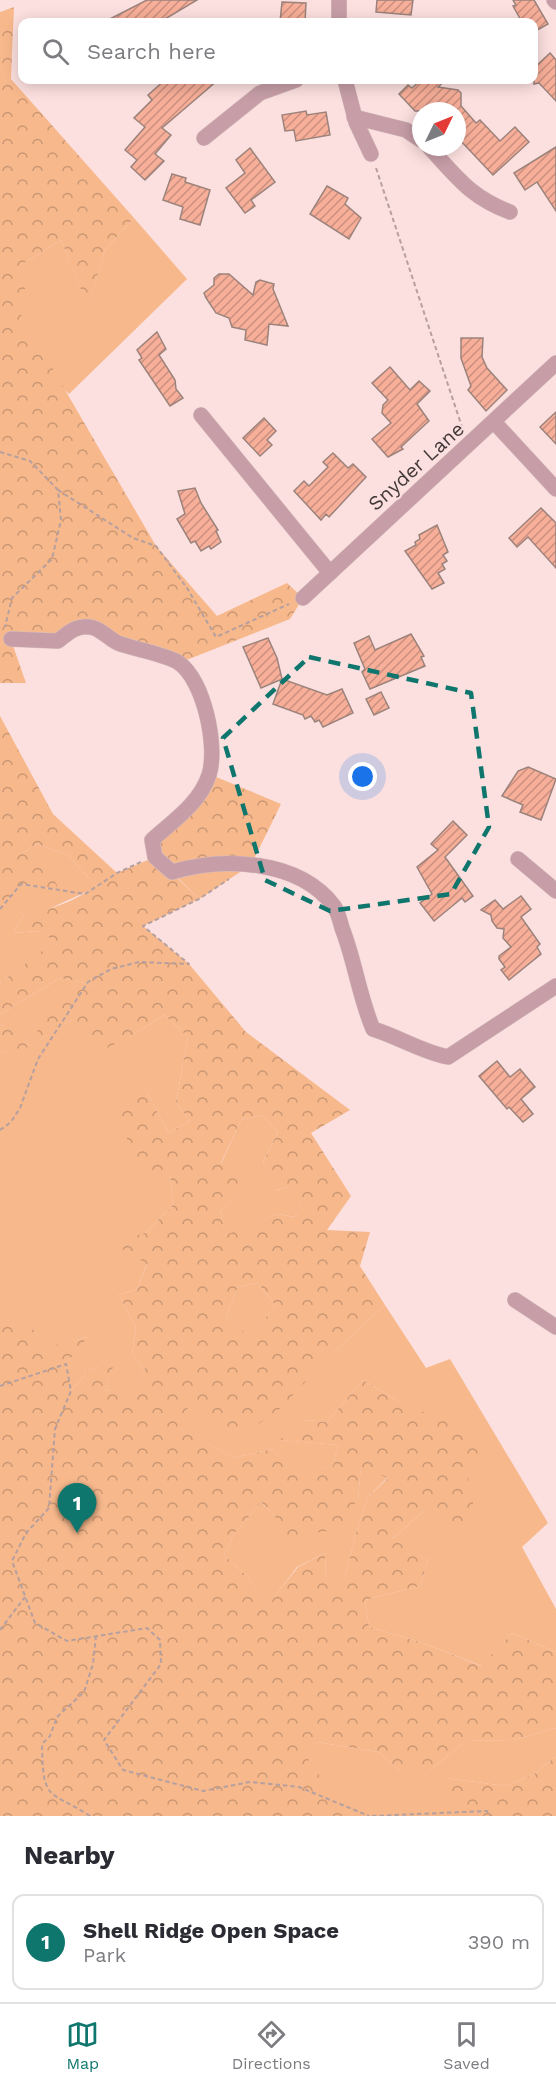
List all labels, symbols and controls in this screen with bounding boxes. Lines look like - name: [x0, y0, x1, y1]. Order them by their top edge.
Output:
- search box: [18, 18, 538, 84]
- icon: search: [39, 35, 72, 68]
- text: Search here: [87, 39, 216, 64]
- north arrow: [412, 102, 466, 156]
- street label: Snyder Lane: [363, 417, 469, 515]
- your location: [348, 762, 377, 791]
- pin: 1: [58, 1484, 97, 1533]
- text: Nearby: [24, 1840, 115, 1870]
- text: Shell Ridge Open Space: [83, 1918, 339, 1943]
- text: 1: [41, 1930, 50, 1954]
- text: 390 m: [468, 1930, 530, 1954]
- text: Park: [83, 1943, 126, 1967]
- tab: Map: [66, 2018, 99, 2073]
- tab: Directions: [232, 2018, 311, 2073]
- tab: Saved: [443, 2018, 490, 2073]

